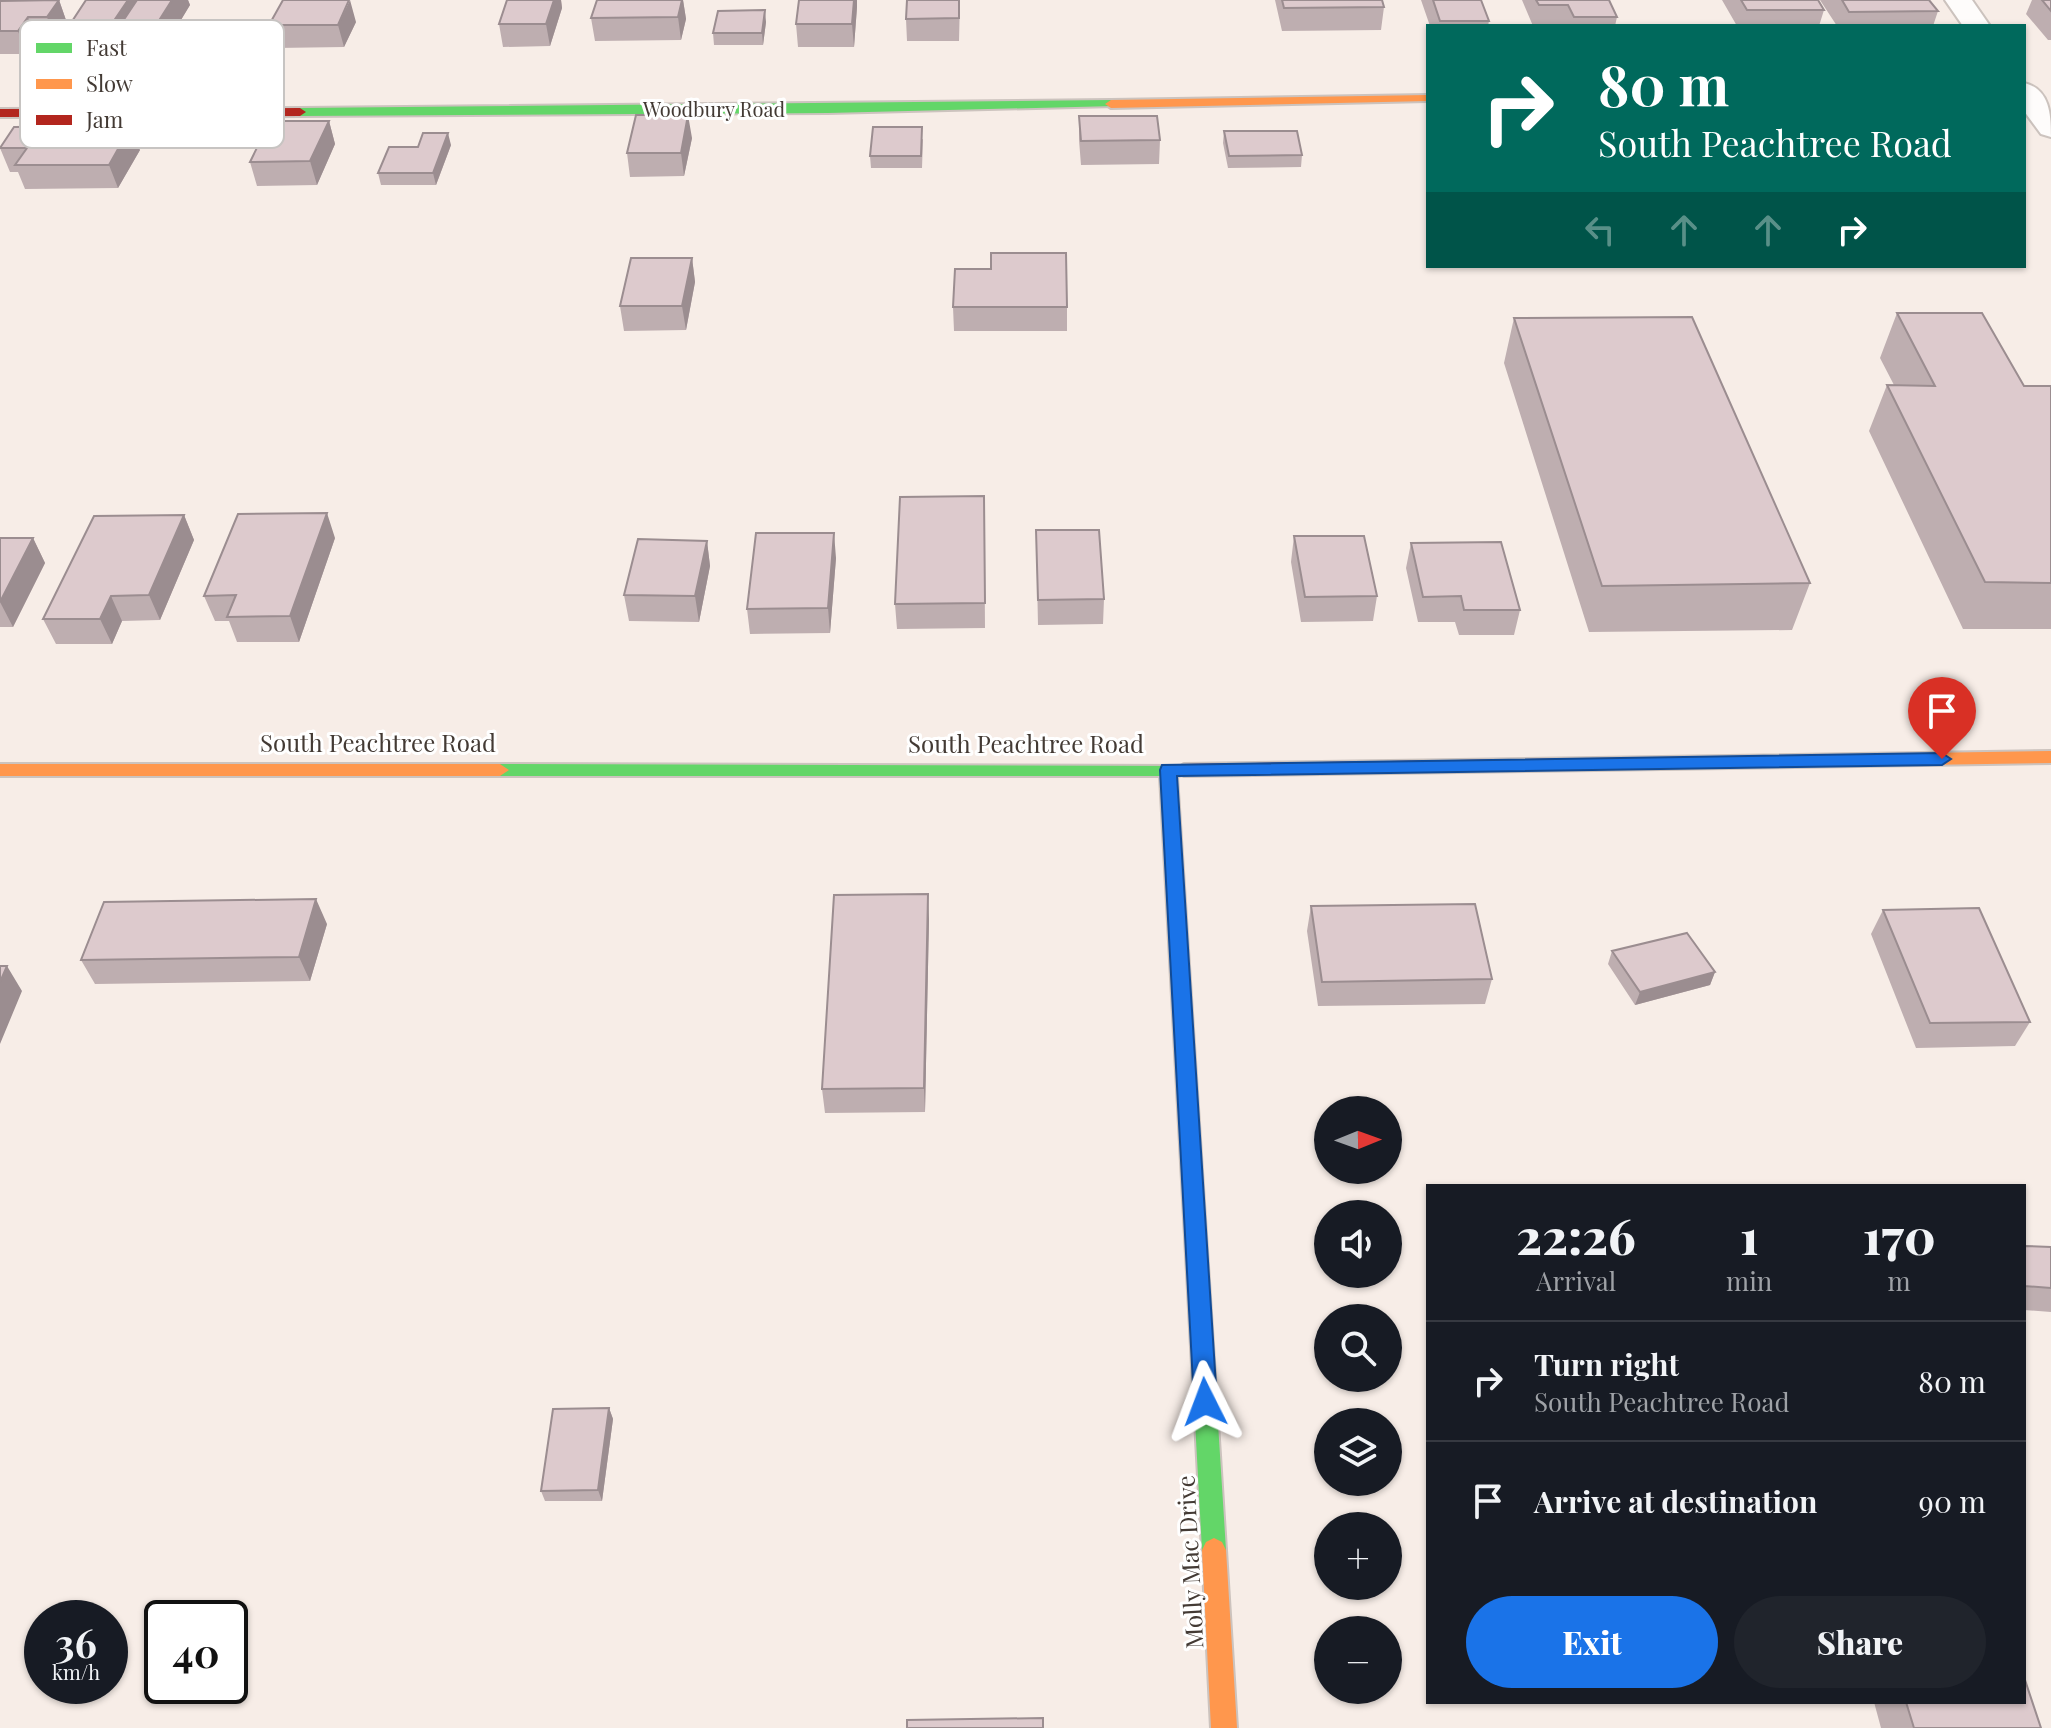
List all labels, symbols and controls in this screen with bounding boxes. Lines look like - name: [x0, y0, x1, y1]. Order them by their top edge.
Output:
- legend: [20, 20, 284, 148]
- text: Fast: [86, 32, 128, 62]
- text: 80 m: [1598, 46, 1729, 121]
- icon: right: [1466, 56, 1570, 160]
- text: Slow: [86, 68, 133, 98]
- street label: Woodbury Road: [642, 95, 785, 122]
- text: Jam: [85, 104, 124, 134]
- text: South Peachtree Road: [1598, 118, 1952, 166]
- icon: left: [1578, 208, 1622, 252]
- icon: ahead: [1662, 208, 1706, 252]
- icon: ahead: [1746, 208, 1790, 252]
- icon: right: [1830, 208, 1874, 252]
- pin: [1908, 677, 1976, 759]
- icon: arrive: [1920, 689, 1964, 733]
- street label: South Peachtree Road: [260, 726, 496, 758]
- street label: South Peachtree Road: [908, 727, 1144, 759]
- north arrow: [1314, 1096, 1402, 1184]
- map controls: [1314, 1096, 1402, 1704]
- button: sound: [1314, 1200, 1402, 1288]
- text: 22:26: [1516, 1203, 1636, 1267]
- text: 1: [1740, 1203, 1759, 1267]
- text: 170: [1863, 1203, 1936, 1267]
- text: Arrival: [1536, 1263, 1616, 1298]
- text: min: [1726, 1263, 1772, 1298]
- text: m: [1888, 1263, 1911, 1298]
- button: search: [1314, 1304, 1402, 1392]
- text: Turn right: [1534, 1344, 1679, 1384]
- icon: right: [1466, 1359, 1510, 1403]
- position arrow: [1163, 1360, 1247, 1444]
- text: 80 m: [1918, 1361, 1986, 1401]
- text: South Peachtree Road: [1534, 1384, 1790, 1419]
- button: layers: [1314, 1408, 1402, 1496]
- street label: Molly Mac Drive: [1168, 1475, 1210, 1650]
- icon: arrive: [1466, 1479, 1510, 1523]
- text: Arrive at destination: [1534, 1481, 1817, 1521]
- text: 90 m: [1919, 1481, 1986, 1521]
- button: +: [1314, 1512, 1402, 1600]
- button: Exit: [1466, 1596, 1718, 1688]
- button: Share: [1734, 1596, 1986, 1688]
- speed limit sign: 40: [144, 1600, 248, 1704]
- text: 36: [55, 1615, 97, 1668]
- button: −: [1314, 1616, 1402, 1704]
- text: km/h: [52, 1658, 100, 1685]

